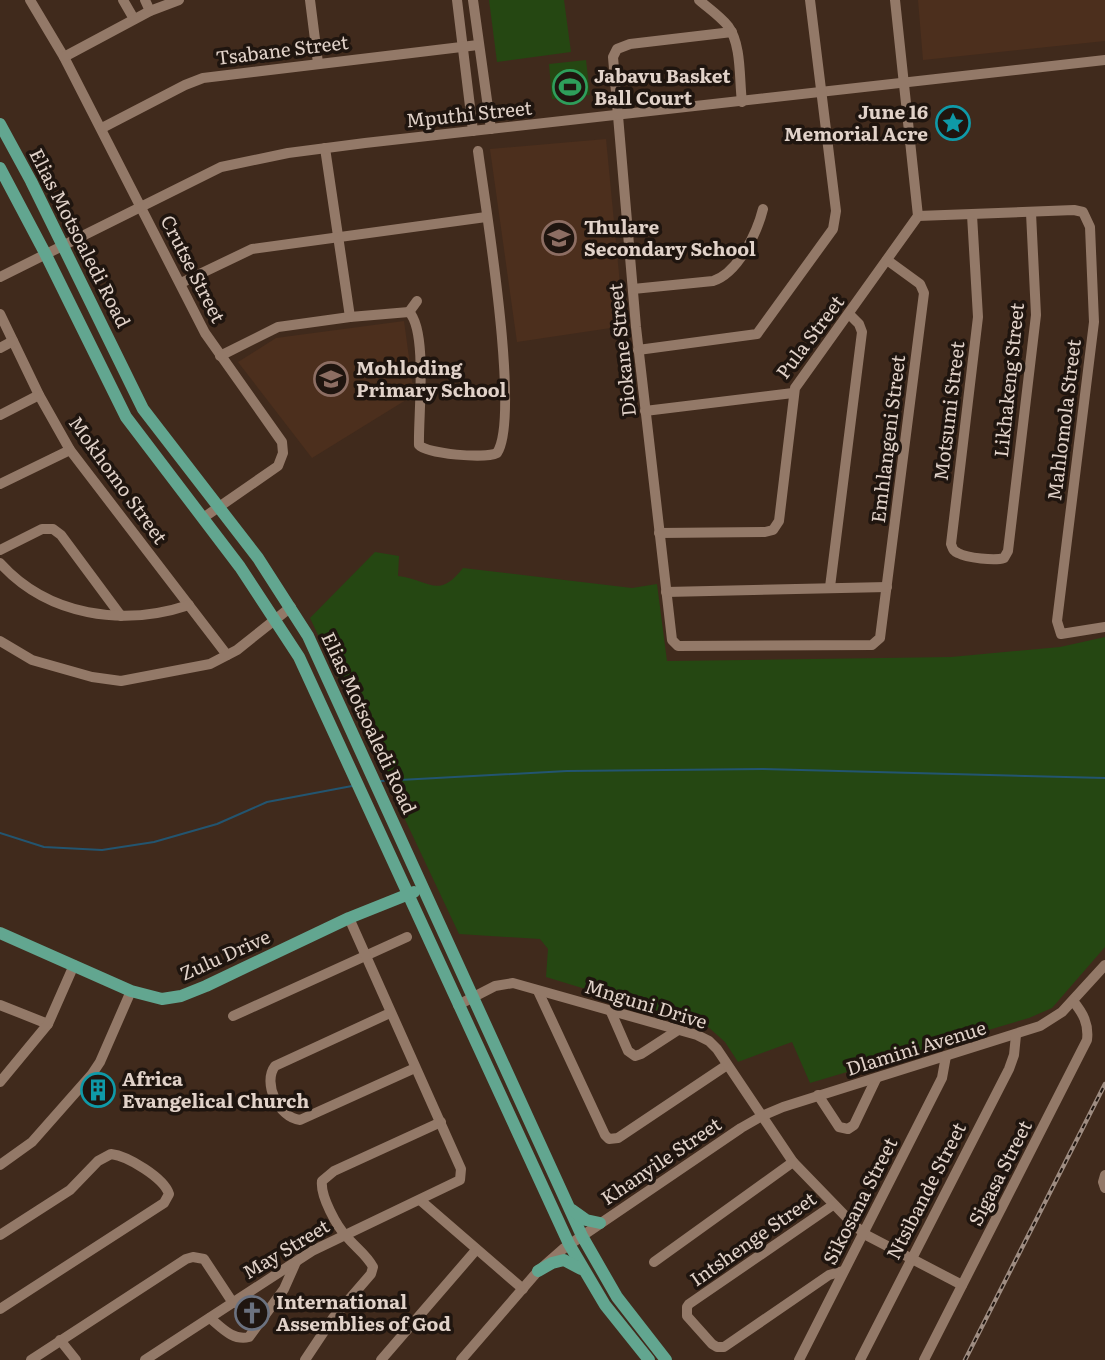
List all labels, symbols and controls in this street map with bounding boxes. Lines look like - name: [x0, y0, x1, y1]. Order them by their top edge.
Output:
- street label: Tsabane Street: [214, 27, 350, 71]
- place label: Jabavu Basket Ball Court: [594, 61, 731, 111]
- sports icon: Jabavu Basket Ball Court: [551, 68, 589, 106]
- street label: Mputhi Street: [405, 92, 534, 134]
- place label: June 16 Memorial Acre: [784, 97, 928, 147]
- place icon: June 16 Memorial Acre: [934, 104, 972, 142]
- street label: Elias Motsoaledi Road: [24, 143, 138, 332]
- street label: Crutse Street: [155, 210, 233, 328]
- place label: Thulare Secondary School: [584, 212, 756, 262]
- school or university icon: Thulare Secondary School: [540, 219, 578, 257]
- street label: Diokane Street: [600, 282, 642, 418]
- street label: Pula Street: [768, 288, 850, 384]
- street label: Likhakeng Street: [986, 301, 1030, 459]
- street label: Mahlomola Street: [1039, 337, 1087, 502]
- street label: Motsumi Street: [926, 339, 970, 482]
- place label: Mohloding Primary School: [356, 353, 507, 403]
- street label: Emhlangeni Street: [863, 353, 911, 524]
- school or university icon: Mohloding Primary School: [312, 360, 350, 398]
- street label: Mokhomo Street: [63, 410, 175, 549]
- street label: Elias Motsoaledi Road: [315, 627, 425, 818]
- street label: Zulu Drive: [175, 922, 274, 986]
- street label: Mnguni Drive: [582, 971, 711, 1035]
- street label: Dlamini Avenue: [842, 1012, 989, 1082]
- place label: Africa Evangelical Church: [122, 1064, 309, 1114]
- building icon: Africa Evangelical Church: [79, 1071, 117, 1109]
- street label: Khanyile Street: [595, 1109, 727, 1211]
- street label: Sigasa Street: [960, 1115, 1038, 1230]
- street label: Ntsibande Street: [878, 1117, 972, 1264]
- street label: Sikosana Street: [815, 1132, 903, 1269]
- street label: Intshenge Street: [684, 1184, 822, 1292]
- street label: May Street: [237, 1211, 335, 1285]
- place label: International Assemblies of God: [276, 1287, 451, 1337]
- church icon: International Assemblies of God: [233, 1294, 271, 1332]

